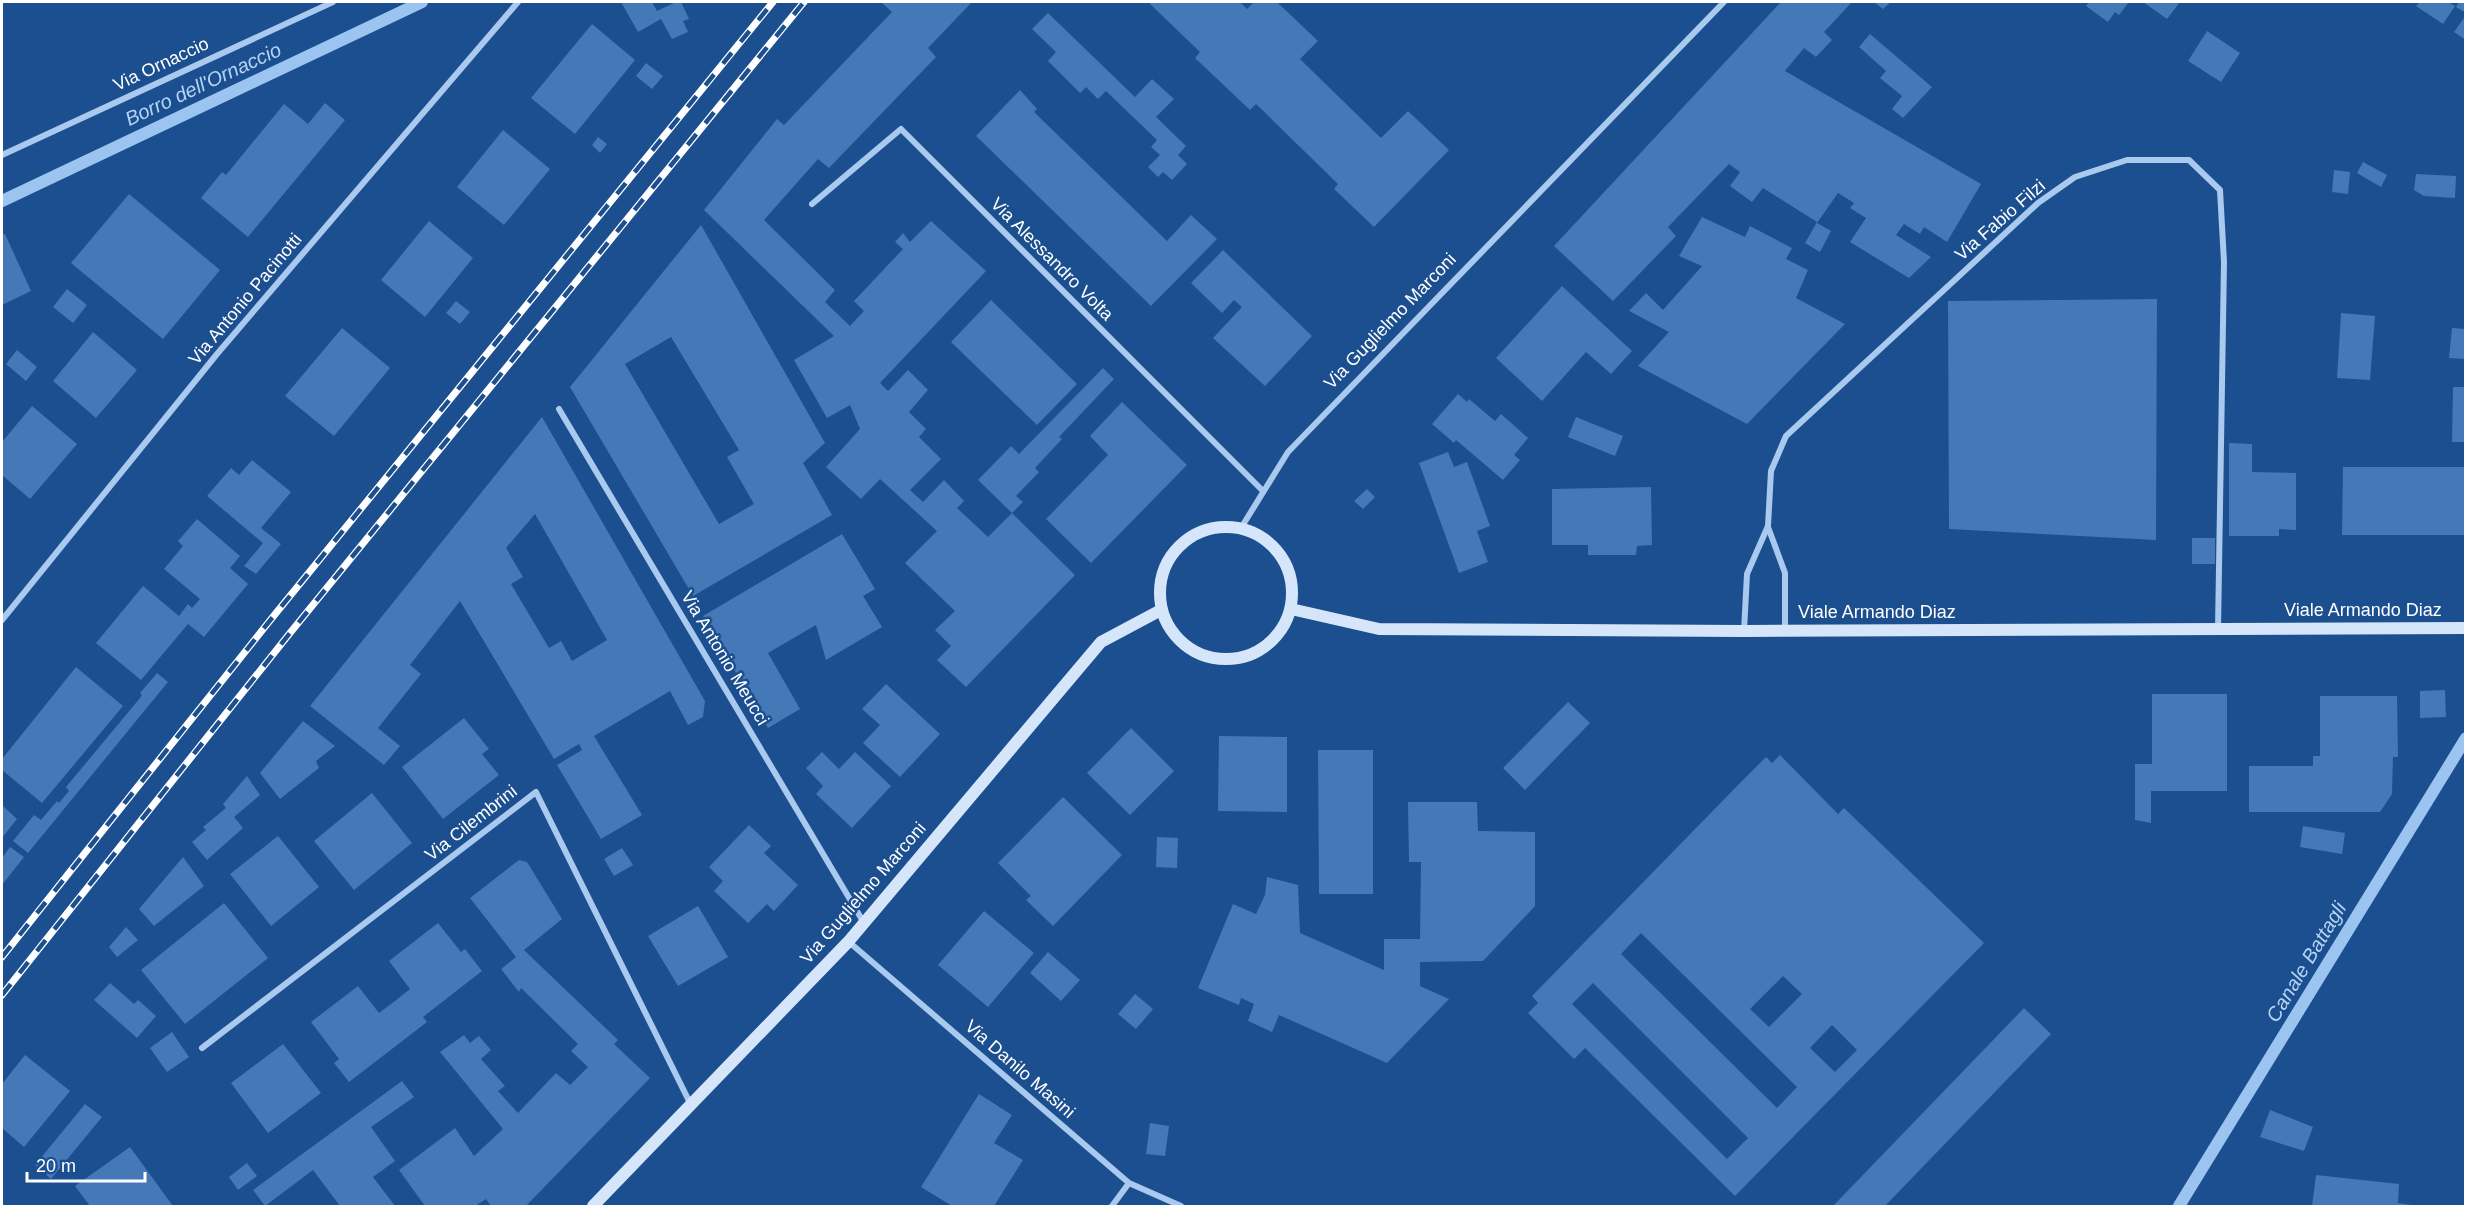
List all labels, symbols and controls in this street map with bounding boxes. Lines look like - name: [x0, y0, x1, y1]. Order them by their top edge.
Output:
- street label: Via Ornaccio: [110, 33, 212, 95]
- water label: Borro dell'Ornaccio: [122, 38, 284, 130]
- street label: Via Fabio Filzi: [1951, 175, 2049, 265]
- street label: Via Alessandro Volta: [987, 194, 1118, 325]
- street label: Via Antonio Pacinotti: [184, 229, 306, 369]
- street label: Via Guglielmo Marconi: [1320, 249, 1460, 393]
- street label: Via Antonio Meucci: [677, 587, 773, 729]
- street label: Viale Armando Diaz: [2284, 600, 2442, 620]
- street label: Viale Armando Diaz: [1798, 602, 1956, 622]
- street label: Via Cilembrini: [421, 781, 521, 865]
- street label: Via Guglielmo Marconi: [796, 818, 930, 968]
- water label: Canale Battagli: [2262, 898, 2351, 1026]
- street label: Via Danilo Masini: [961, 1016, 1079, 1122]
- scale bar: [27, 1145, 146, 1183]
- text: 20 m: [36, 1156, 76, 1176]

